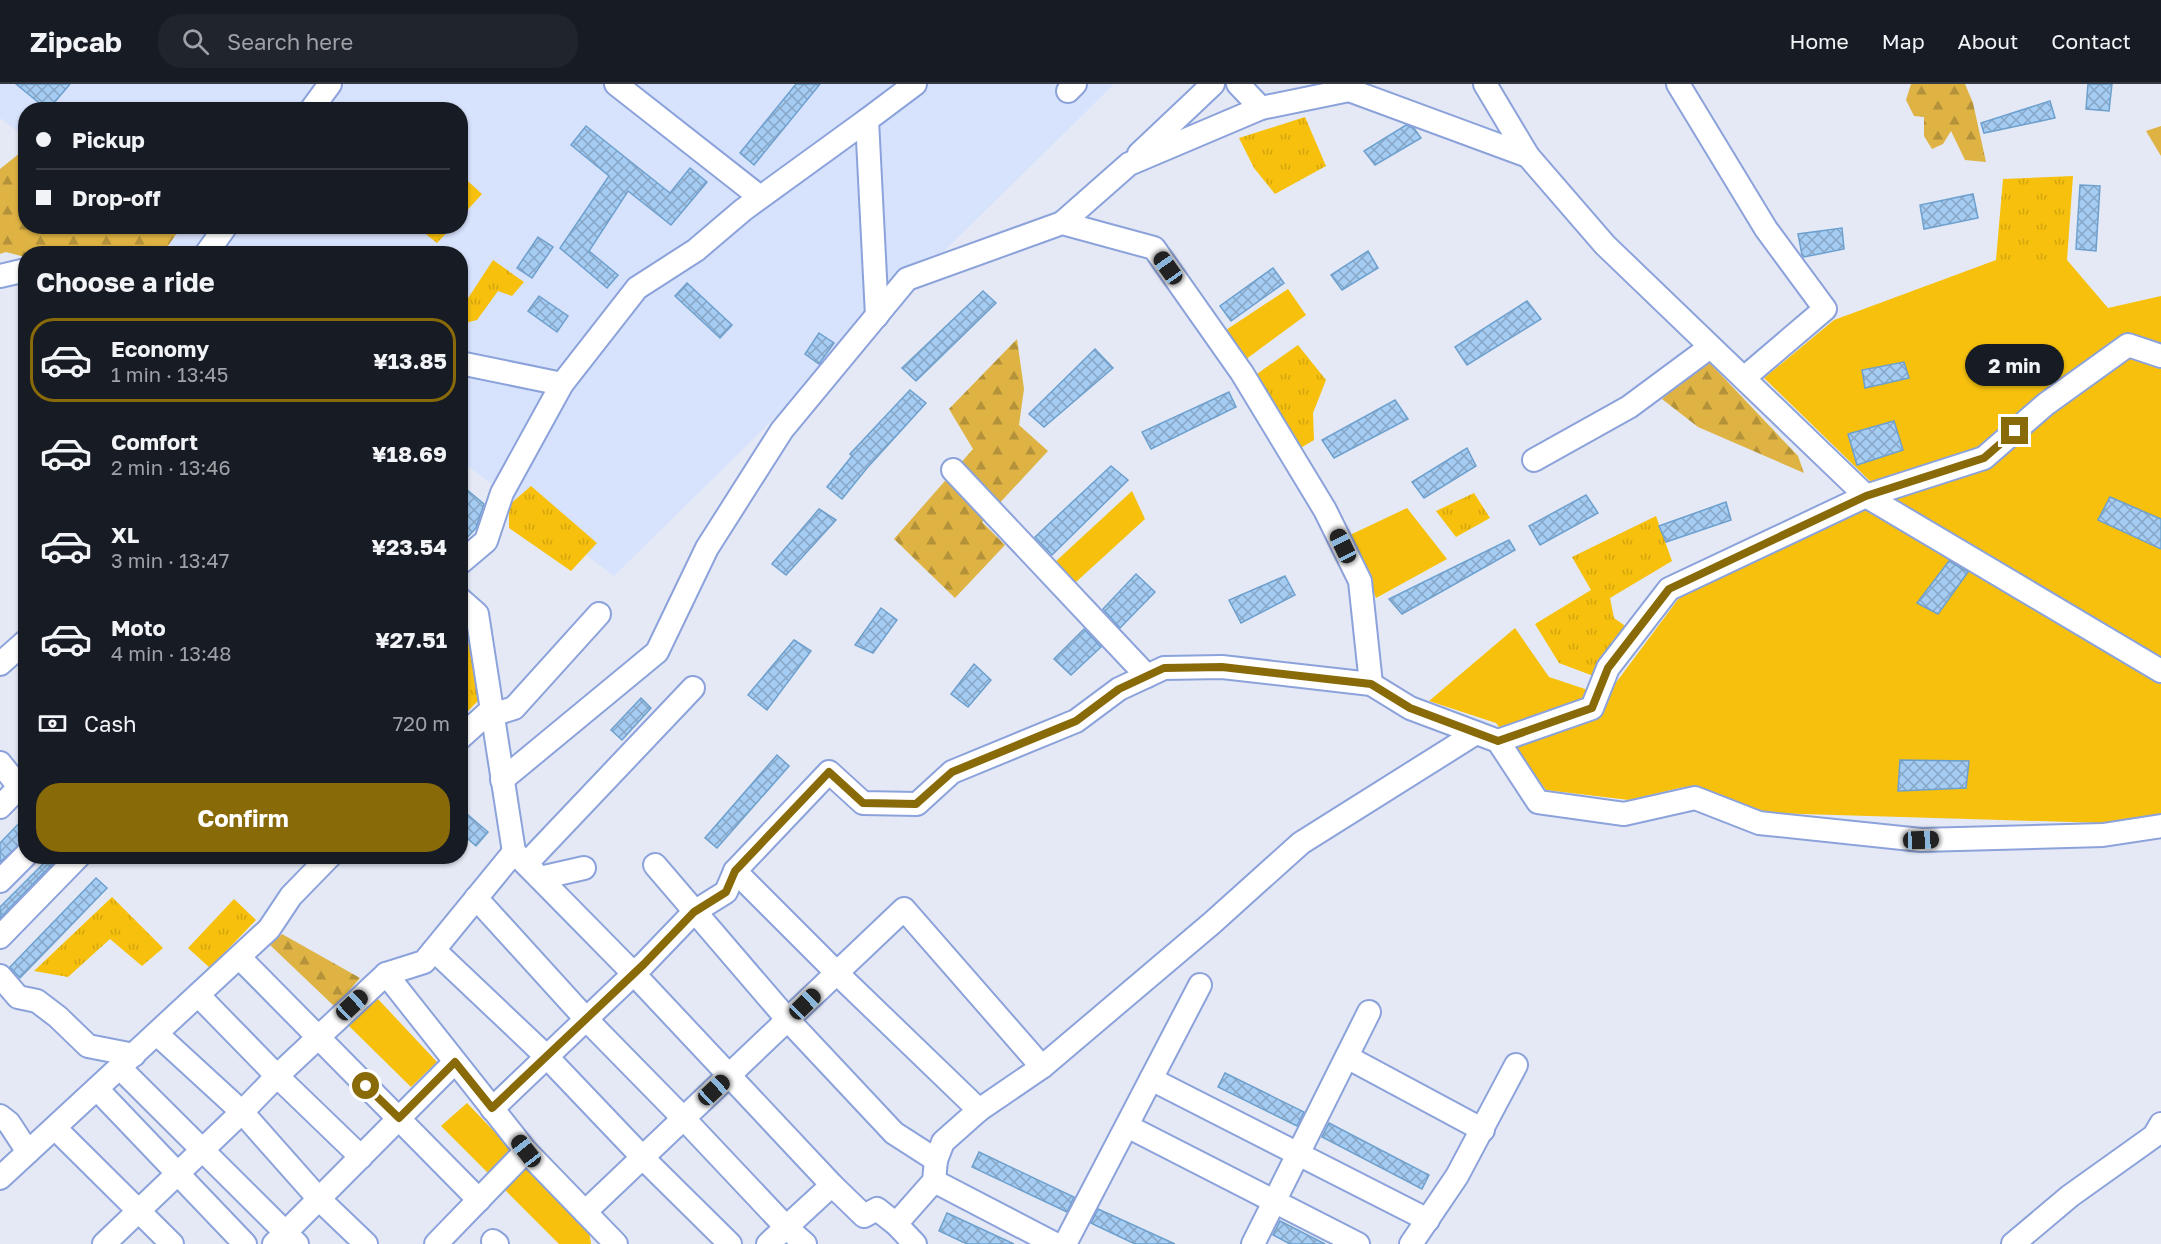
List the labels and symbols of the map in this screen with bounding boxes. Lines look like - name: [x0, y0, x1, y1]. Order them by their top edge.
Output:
- car: [1150, 248, 1186, 288]
- callout: 2 min: [1966, 344, 2064, 386]
- route end: [2001, 417, 2028, 444]
- car: [1327, 526, 1359, 566]
- car: [1903, 830, 1939, 850]
- car: [786, 985, 824, 1023]
- car: [333, 986, 371, 1024]
- car: [695, 1071, 733, 1109]
- route start: [352, 1072, 379, 1099]
- car: [508, 1131, 544, 1171]

